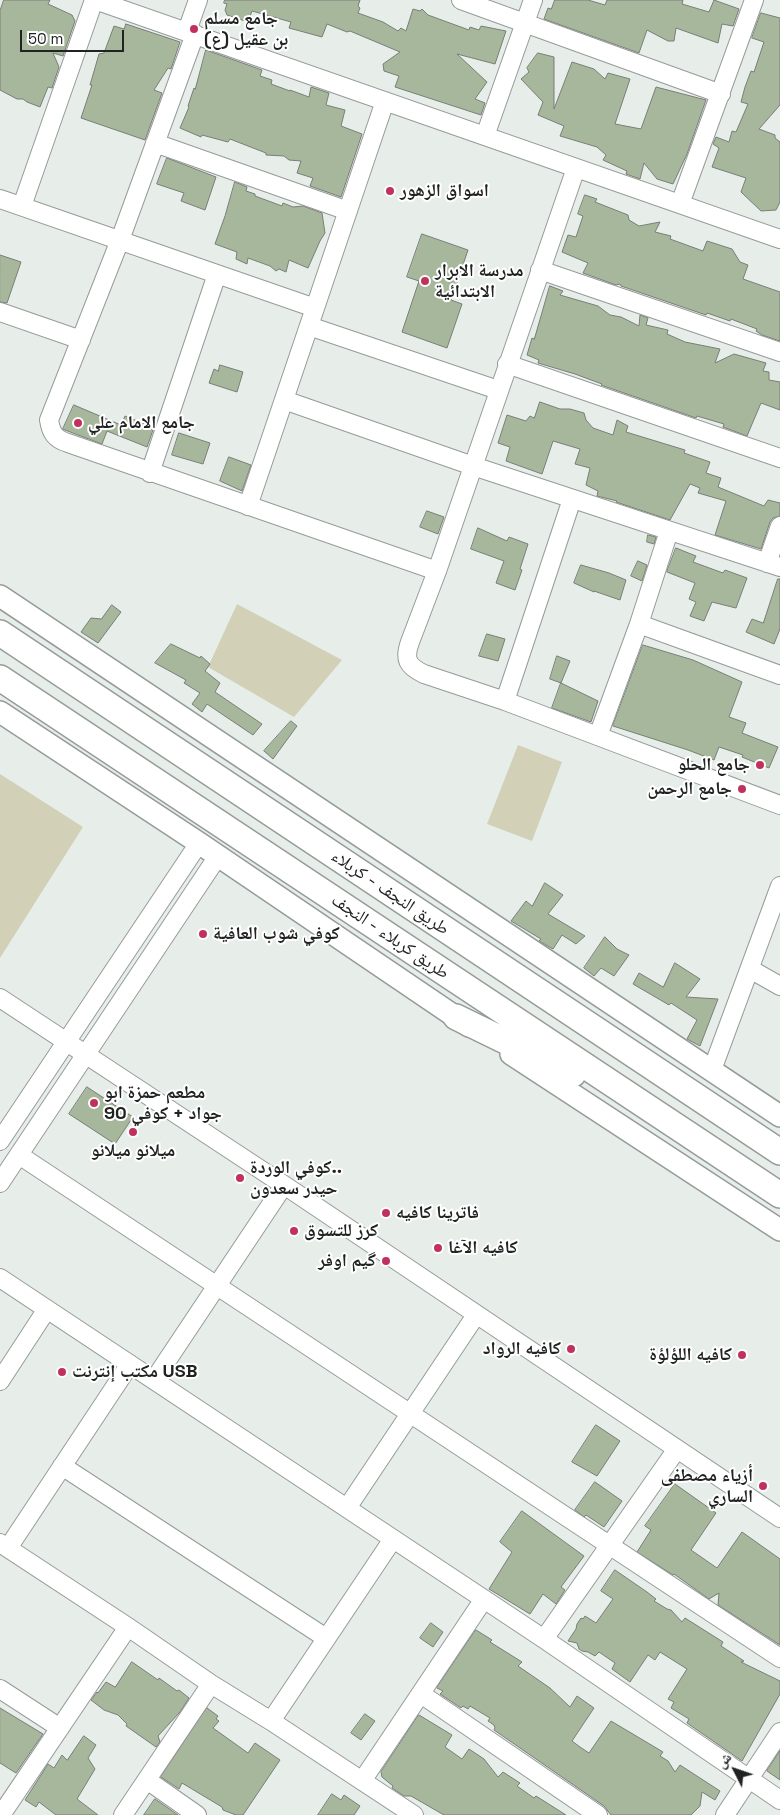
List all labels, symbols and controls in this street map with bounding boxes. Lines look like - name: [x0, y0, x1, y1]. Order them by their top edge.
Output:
- place label: جامع مسلم بن عقيل (ع): [204, 8, 288, 50]
- scale bar: [22, 20, 126, 52]
- marker: جامع مسلم بن عقيل (ع): [188, 23, 200, 35]
- text: 50 m: [28, 29, 63, 48]
- place label: اسواق الزهور: [400, 180, 489, 202]
- marker: اسواق الزهور: [384, 185, 396, 197]
- place label: مدرسة الابرار الابتدائية: [435, 260, 523, 302]
- marker: مدرسة الابرار الابتدائية: [419, 275, 431, 287]
- place label: جامع الامام علي: [88, 412, 195, 434]
- marker: جامع الامام علي: [72, 417, 84, 429]
- place label: جامع الحلو: [677, 754, 750, 776]
- marker: جامع الحلو: [754, 759, 766, 771]
- place label: جامع الرحمن: [647, 778, 732, 800]
- marker: جامع الرحمن: [736, 783, 748, 795]
- street label: طريق النجف - کربلاء: [327, 846, 453, 940]
- street label: طريق کربلاء - النجف: [327, 890, 453, 984]
- place label: كوفي شوب العافية: [213, 923, 340, 945]
- marker: كوفي شوب العافية: [197, 928, 209, 940]
- place label: مطعم حمزة ابو جواد + كوفي 90: [104, 1082, 222, 1124]
- marker: مطعم حمزة ابو جواد + كوفي 90: [88, 1097, 100, 1109]
- marker: ميلانو ميلانو: [127, 1126, 139, 1138]
- place label: ميلانو ميلانو: [91, 1140, 175, 1162]
- place label: كوفي الوردة.. حيدر سعدون: [250, 1157, 342, 1200]
- marker: كوفي الوردة.. حيدر سعدون: [234, 1172, 246, 1184]
- place label: فاترينا كافيه: [396, 1202, 479, 1224]
- marker: فاترينا كافيه: [380, 1207, 392, 1219]
- place label: كرز للتسوق: [304, 1220, 378, 1242]
- marker: كرز للتسوق: [288, 1225, 300, 1237]
- place label: كافيه الآغا: [448, 1237, 518, 1259]
- marker: كافيه الآغا: [432, 1242, 444, 1254]
- place label: گيم اوفر: [318, 1250, 376, 1272]
- marker: گيم اوفر: [380, 1255, 392, 1267]
- place label: كافيه الرواد: [483, 1338, 561, 1360]
- marker: كافيه الرواد: [565, 1343, 577, 1355]
- place label: كافيه اللؤلؤة: [649, 1344, 732, 1366]
- marker: كافيه اللؤلؤة: [736, 1349, 748, 1361]
- place label: مكتب إنترنت USB: [72, 1361, 197, 1383]
- marker: مكتب إنترنت USB: [56, 1366, 68, 1378]
- place label: أزياء مصطفى الساري: [661, 1465, 753, 1508]
- marker: أزياء مصطفى الساري: [757, 1480, 769, 1492]
- north arrow: [710, 1745, 760, 1795]
- text: ش: [712, 1749, 735, 1772]

